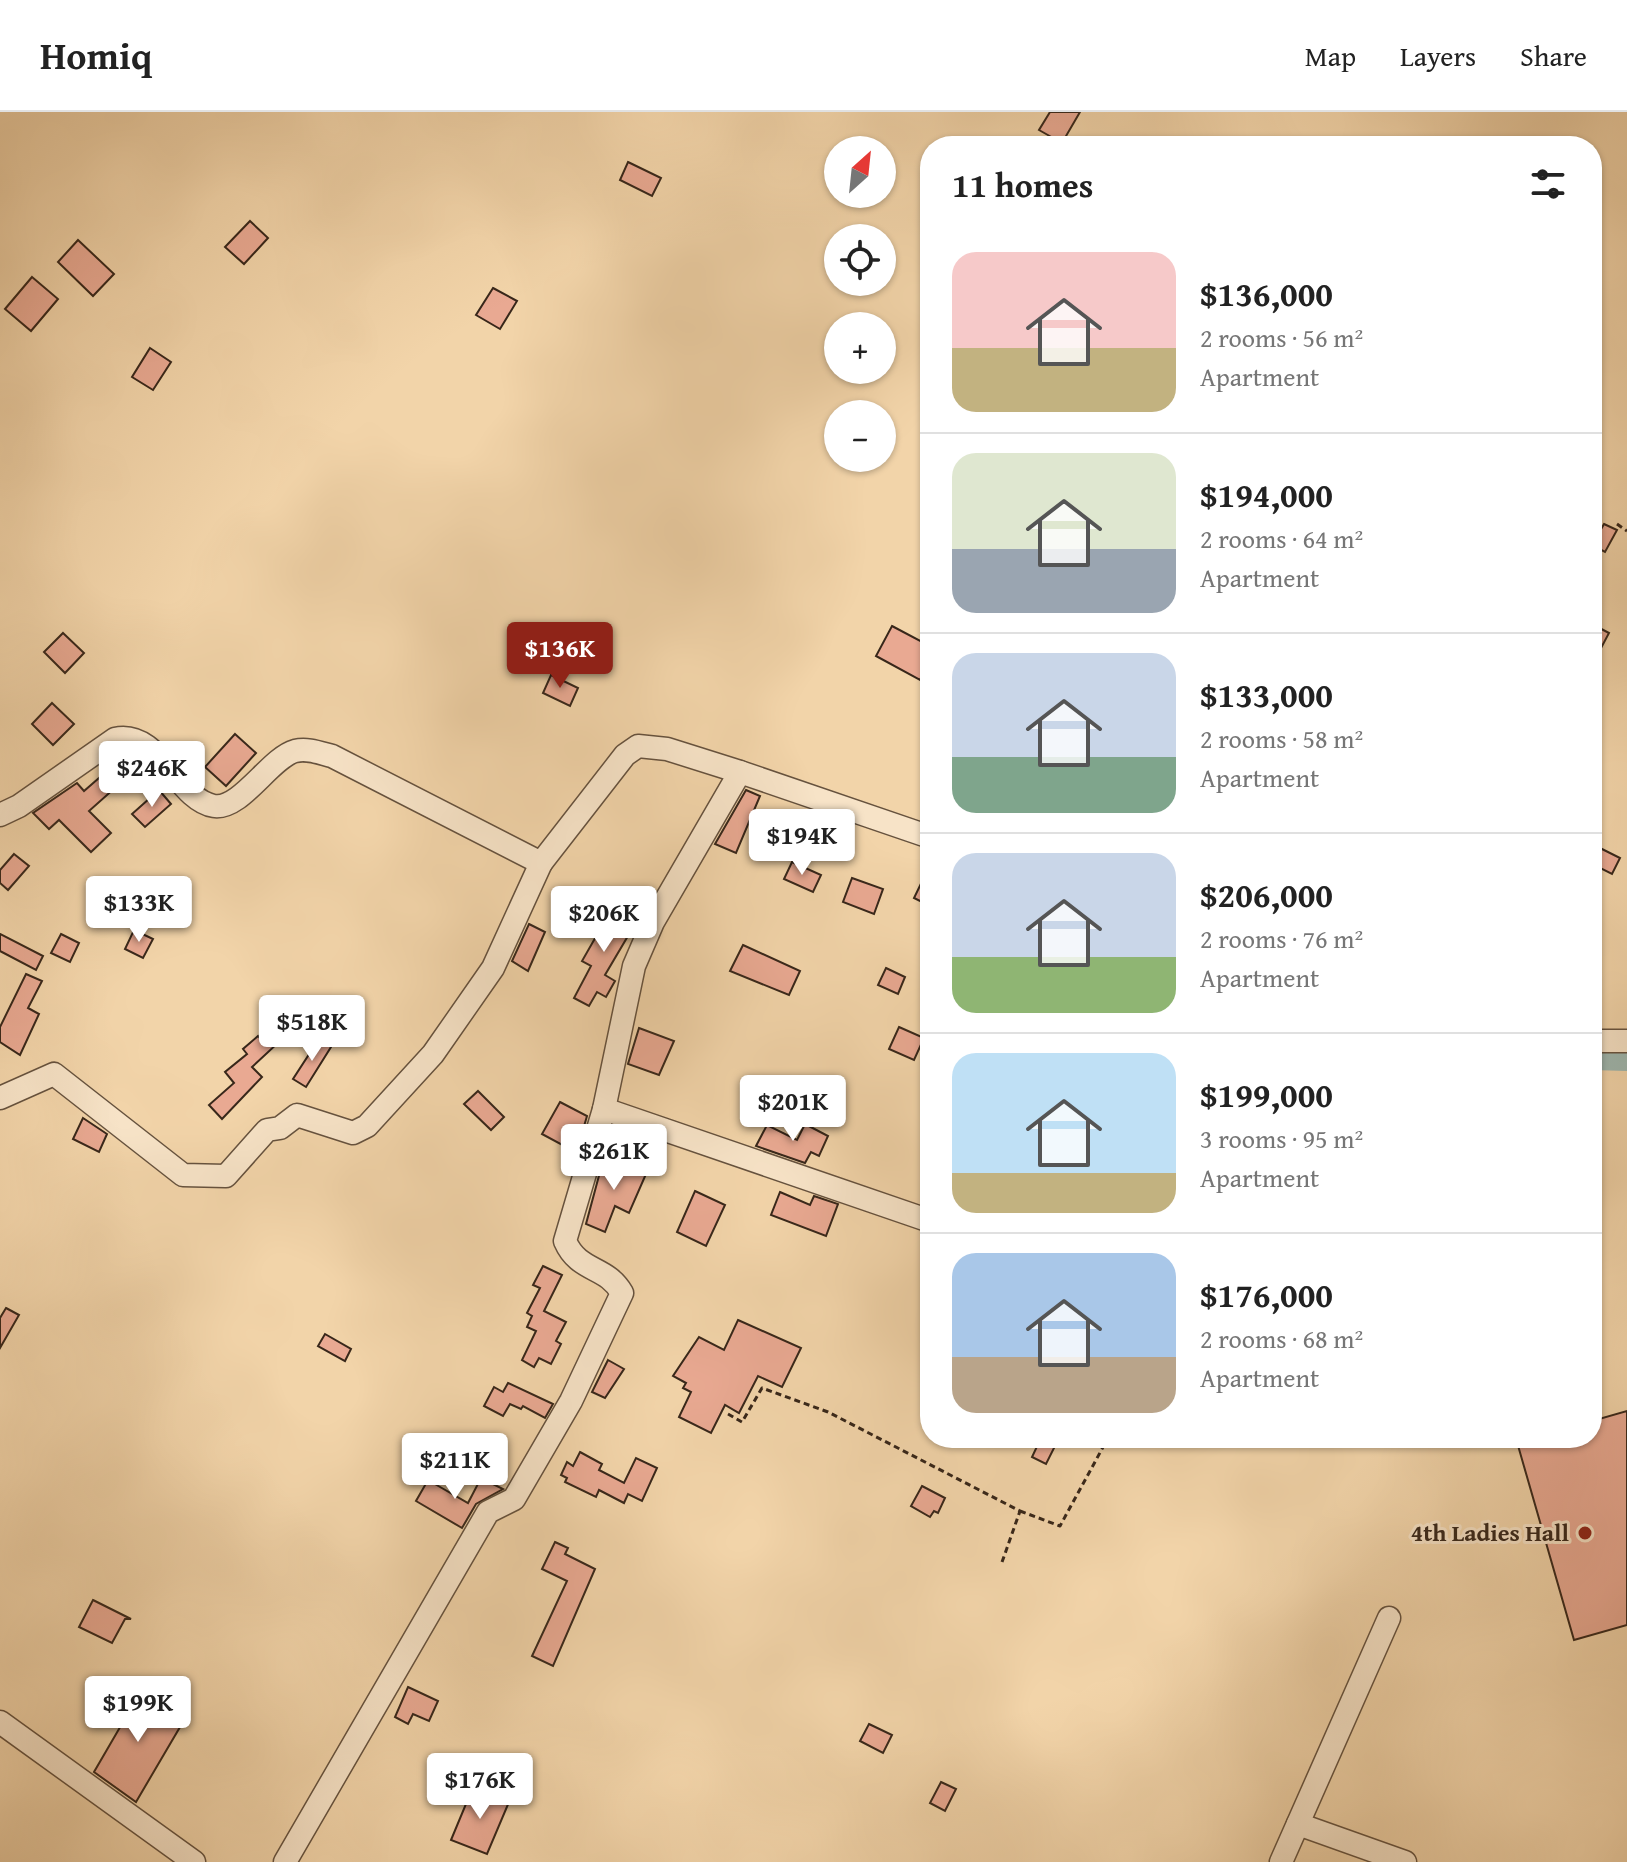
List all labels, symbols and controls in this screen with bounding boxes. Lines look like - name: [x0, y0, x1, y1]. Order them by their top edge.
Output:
- text: Homiq: [40, 27, 152, 83]
- text: Map: [1305, 35, 1356, 76]
- text: Layers: [1400, 35, 1476, 76]
- text: Share: [1520, 35, 1587, 76]
- north arrow: [824, 136, 896, 208]
- map controls: [824, 136, 896, 472]
- text: 11 homes: [952, 160, 1093, 209]
- icon: filters: [1526, 162, 1570, 206]
- button: locate: [824, 224, 896, 296]
- text: $136,000: [1200, 269, 1333, 318]
- icon: home: [1016, 284, 1112, 380]
- button: +: [824, 312, 896, 384]
- text: 2 rooms · 56 m²: [1200, 318, 1363, 357]
- text: Apartment: [1200, 357, 1319, 396]
- button: −: [824, 400, 896, 472]
- text: $194,000: [1200, 470, 1333, 519]
- icon: home: [1016, 485, 1112, 581]
- text: 2 rooms · 64 m²: [1200, 519, 1363, 558]
- text: Apartment: [1200, 558, 1319, 597]
- pin: $136K: [504, 622, 616, 690]
- text: $136K: [525, 628, 595, 667]
- text: $133,000: [1200, 670, 1333, 719]
- icon: home: [1016, 685, 1112, 781]
- text: 2 rooms · 58 m²: [1200, 719, 1363, 758]
- pin: $246K: [96, 741, 208, 809]
- text: $246K: [117, 747, 187, 786]
- text: Apartment: [1200, 758, 1319, 797]
- pin: $194K: [746, 809, 858, 877]
- text: $194K: [767, 815, 837, 854]
- text: $206,000: [1200, 870, 1333, 919]
- pin: $133K: [83, 876, 195, 944]
- text: $133K: [104, 882, 174, 921]
- icon: home: [1016, 885, 1112, 981]
- pin: $206K: [548, 886, 660, 954]
- text: $206K: [569, 892, 639, 931]
- text: 2 rooms · 76 m²: [1200, 919, 1363, 958]
- text: Apartment: [1200, 958, 1319, 997]
- pin: $518K: [256, 995, 368, 1063]
- text: $518K: [277, 1001, 347, 1040]
- text: $199,000: [1200, 1070, 1333, 1119]
- pin: $201K: [737, 1075, 849, 1143]
- text: $201K: [758, 1081, 828, 1120]
- icon: home: [1016, 1085, 1112, 1181]
- text: 3 rooms · 95 m²: [1200, 1119, 1363, 1158]
- pin: $261K: [558, 1124, 670, 1192]
- text: $261K: [579, 1130, 649, 1169]
- text: Apartment: [1200, 1158, 1319, 1197]
- text: $176,000: [1200, 1270, 1333, 1319]
- icon: home: [1016, 1285, 1112, 1381]
- text: 2 rooms · 68 m²: [1200, 1319, 1363, 1358]
- text: Apartment: [1200, 1358, 1319, 1397]
- pin: $211K: [399, 1433, 511, 1501]
- text: $211K: [420, 1439, 490, 1478]
- place label: 4th Ladies Hall: [1411, 1515, 1570, 1550]
- marker: 4th Ladies Hall: [1576, 1524, 1594, 1542]
- pin: $199K: [82, 1676, 194, 1744]
- text: $199K: [103, 1682, 173, 1721]
- pin: $176K: [424, 1753, 536, 1821]
- text: $176K: [445, 1759, 515, 1798]

